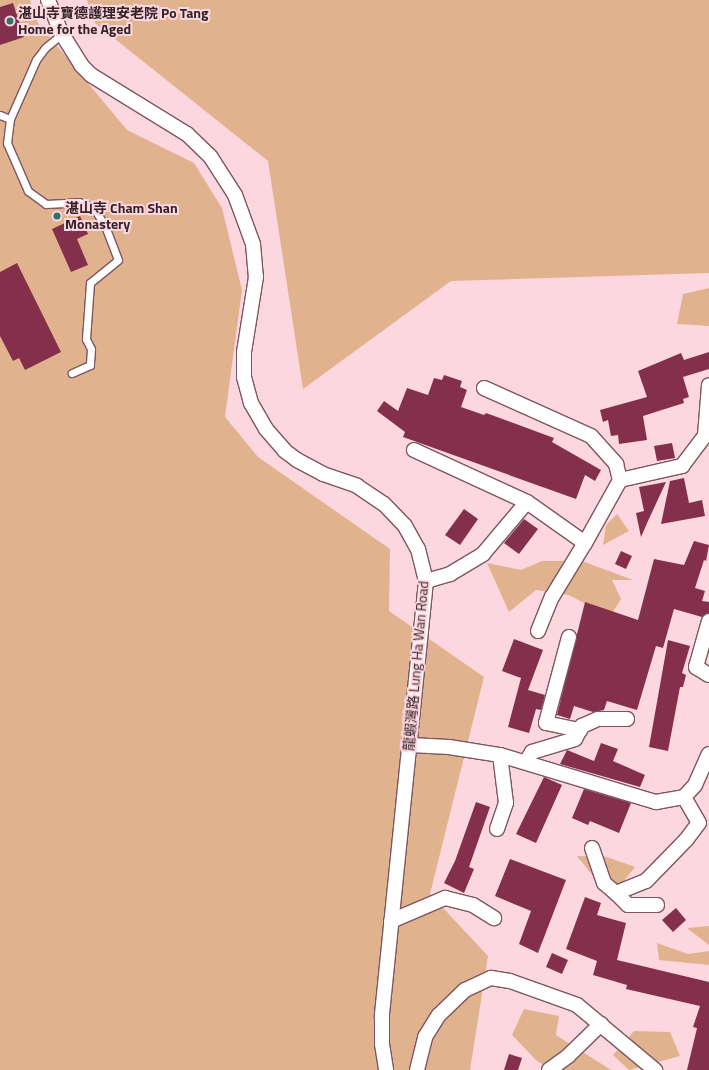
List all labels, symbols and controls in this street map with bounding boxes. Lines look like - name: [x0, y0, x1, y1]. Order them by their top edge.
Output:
- place label: 湛山寺寶德護理安老院 Po Tang Home for the Aged: [18, 5, 209, 38]
- marker: 湛山寺寶德護理安老院 Po Tang Home for the Aged: [5, 16, 15, 26]
- place label: 湛山寺 Cham Shan Monastery: [65, 200, 178, 232]
- marker: 湛山寺 Cham Shan Monastery: [52, 211, 62, 221]
- street label: 龍蝦灣路 Lung Ha Wan Road: [400, 580, 432, 752]

